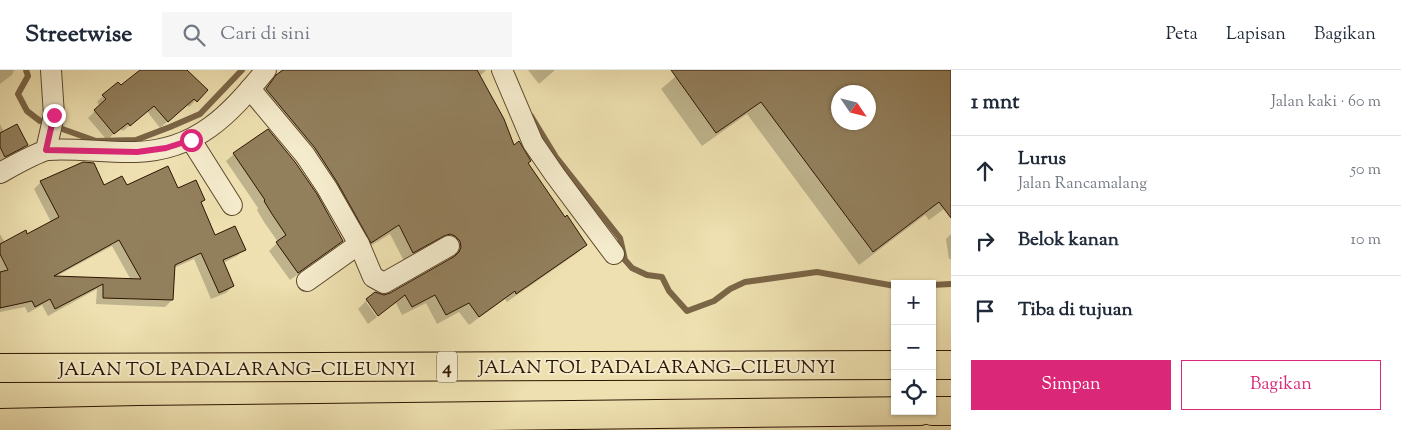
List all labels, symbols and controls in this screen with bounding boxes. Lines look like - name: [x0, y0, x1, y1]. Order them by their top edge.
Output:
- search box: [162, 12, 512, 57]
- text: Streetwise: [25, 18, 132, 52]
- icon: search: [180, 21, 208, 49]
- text: Cari di sini: [220, 21, 310, 48]
- text: Peta: [1166, 22, 1198, 48]
- text: Lapisan: [1226, 22, 1286, 48]
- text: Bagikan: [1314, 22, 1376, 48]
- north arrow: [831, 85, 876, 130]
- text: 1 mnt: [971, 88, 1019, 118]
- text: Jalan kaki · 60 m: [1271, 91, 1381, 114]
- route end: [43, 104, 66, 127]
- route start: [180, 129, 203, 152]
- text: Lurus: [1018, 146, 1066, 173]
- icon: ahead: [971, 157, 999, 185]
- text: 50 m: [1350, 159, 1381, 182]
- text: Jalan Rancamalang: [1018, 173, 1147, 196]
- icon: right: [971, 227, 999, 255]
- text: Belok kanan: [1018, 227, 1119, 254]
- text: 10 m: [1351, 229, 1381, 252]
- map controls: [891, 280, 936, 415]
- button: +: [891, 280, 936, 325]
- icon: arrive: [971, 297, 999, 325]
- text: Tiba di tujuan: [1018, 297, 1133, 324]
- button: −: [891, 325, 936, 370]
- road number: 4: [437, 352, 457, 382]
- street label: JALAN TOL PADALARANG–CILEUNYI: [477, 355, 836, 382]
- street label: JALAN TOL PADALARANG–CILEUNYI: [57, 357, 416, 384]
- button: Simpan: [971, 360, 1171, 410]
- button: Bagikan: [1181, 360, 1381, 410]
- button: locate: [891, 370, 936, 415]

